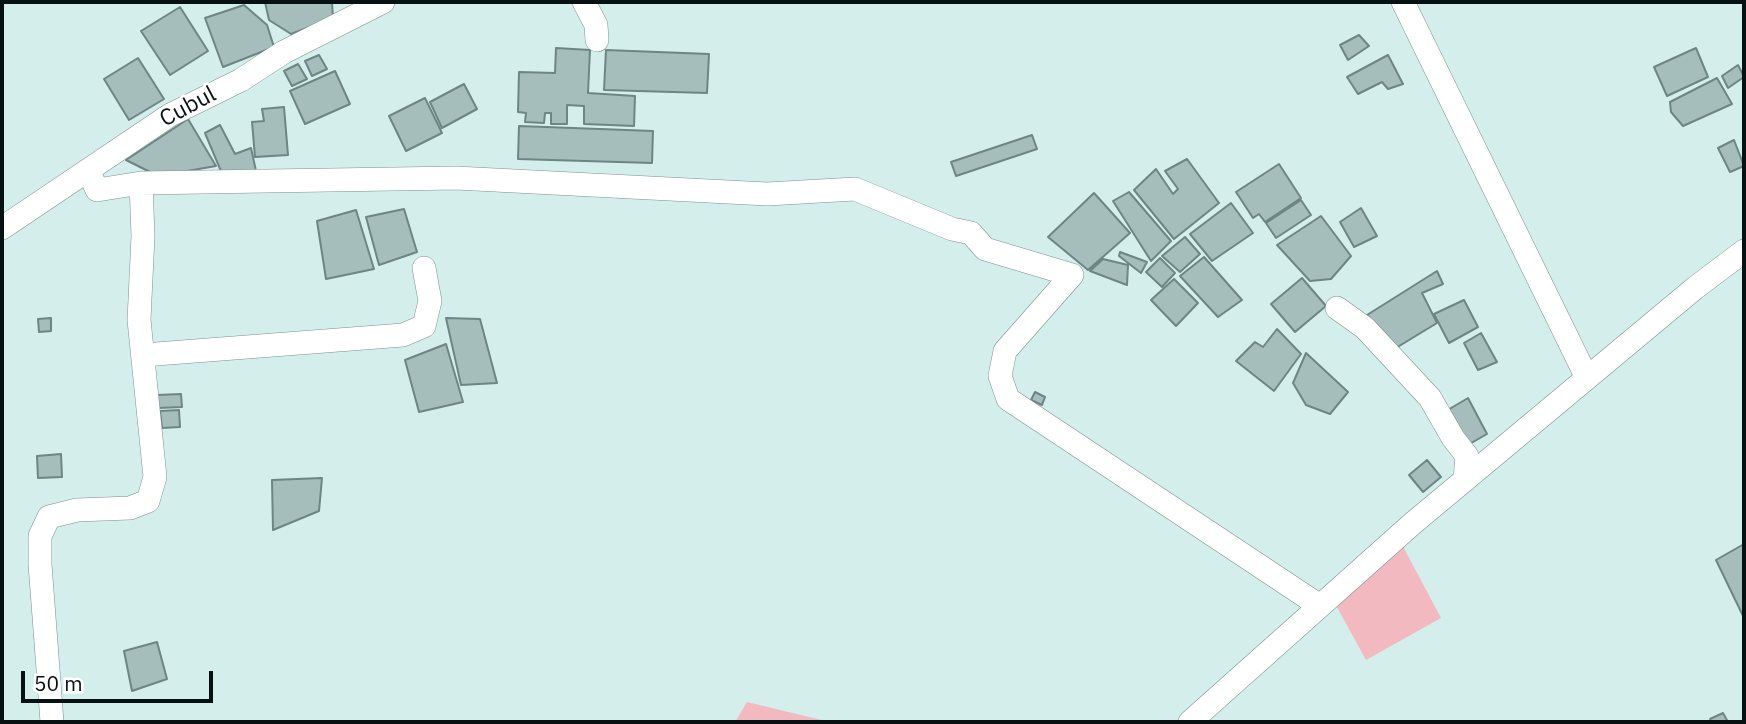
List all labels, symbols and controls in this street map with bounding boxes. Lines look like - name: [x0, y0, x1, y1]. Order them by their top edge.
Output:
- street label: Cubul: [155, 81, 221, 133]
- scale bar: [24, 658, 217, 702]
- text: 50 m: [34, 669, 83, 697]

